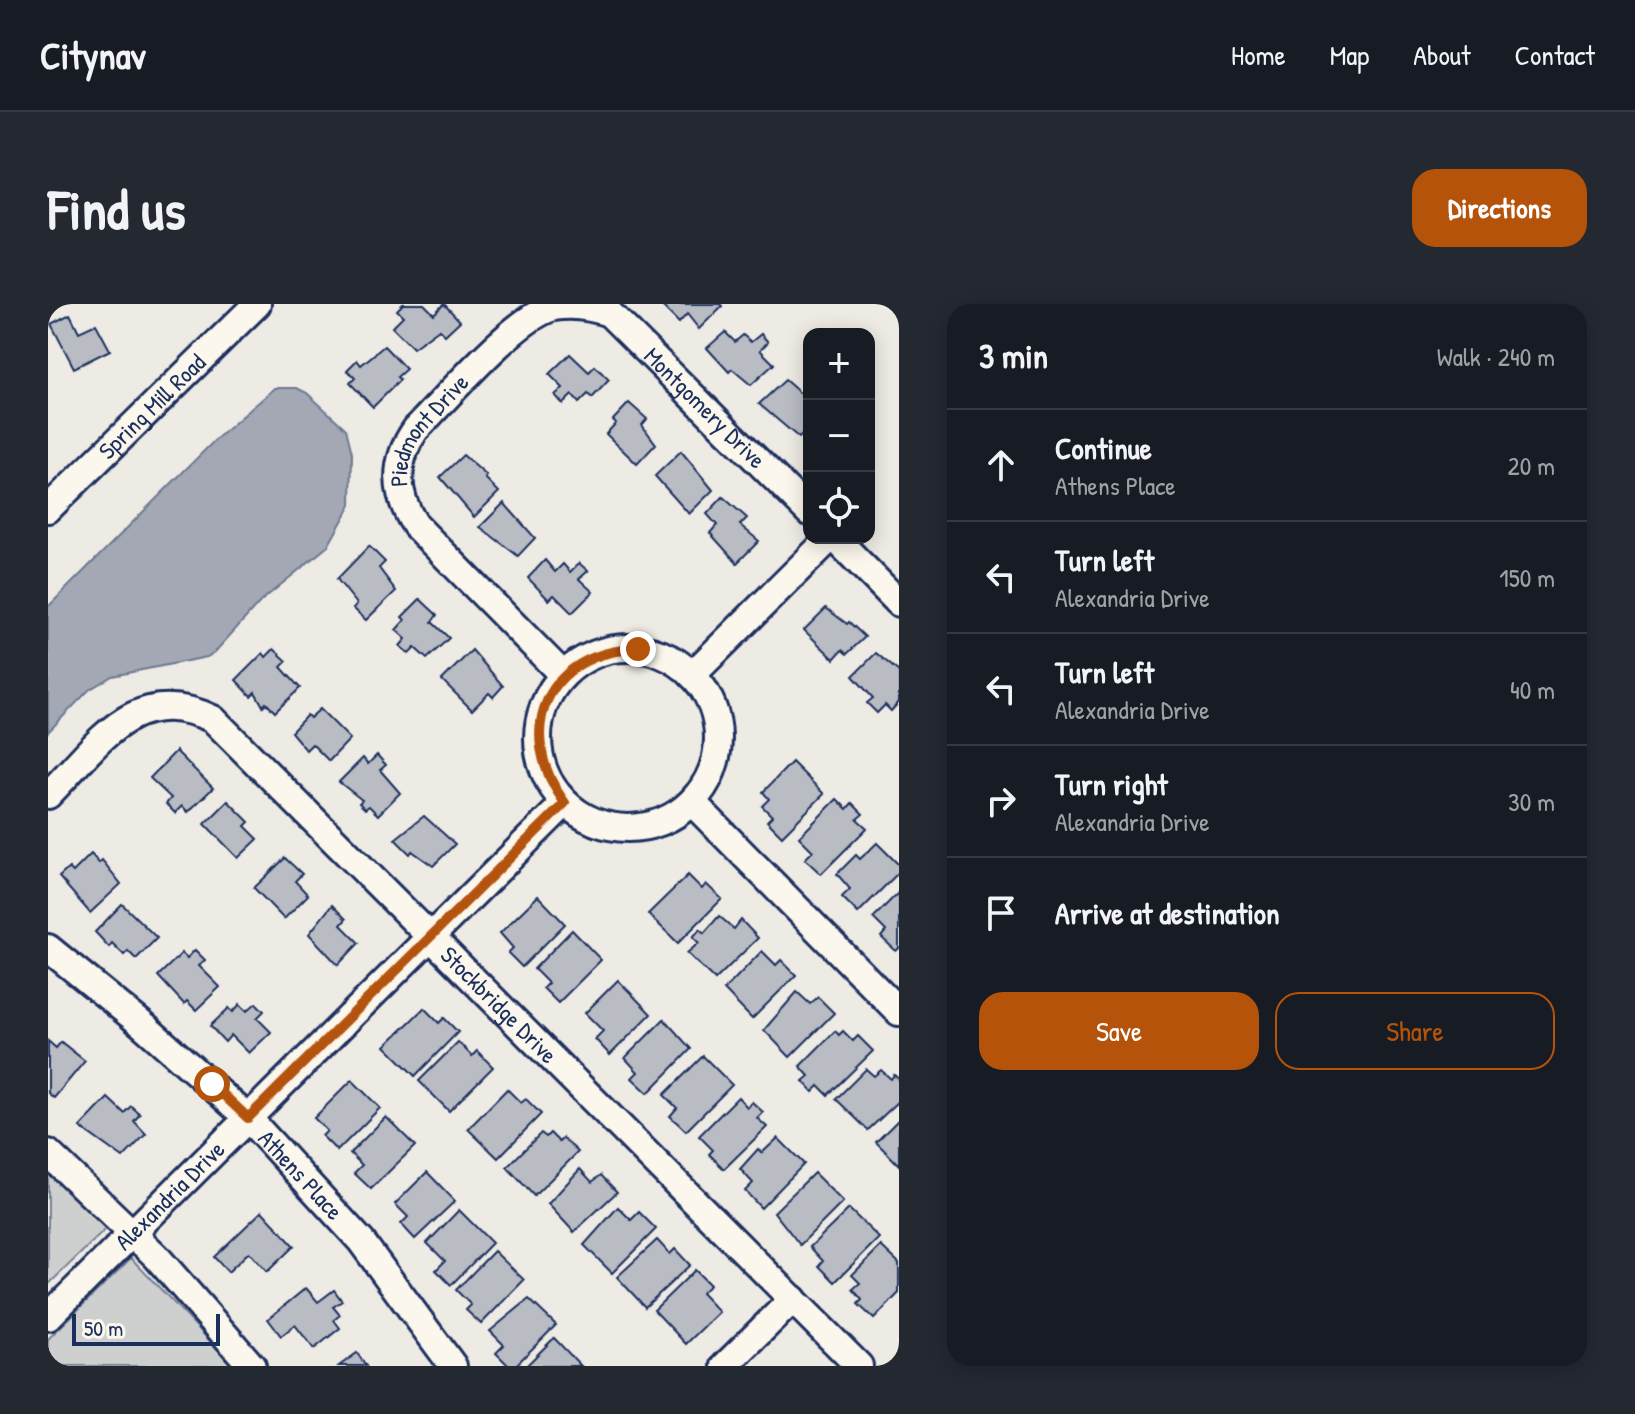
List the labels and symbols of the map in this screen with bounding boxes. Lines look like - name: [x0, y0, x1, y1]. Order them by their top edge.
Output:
- street label: Montgomery Drive: [638, 340, 773, 475]
- street label: Spring Mill Road: [91, 346, 212, 466]
- street label: Piedmont Drive: [382, 366, 475, 488]
- route end: [620, 631, 656, 667]
- street label: Stockbridge Drive: [434, 939, 565, 1070]
- route start: [194, 1066, 230, 1102]
- street label: Athens Place: [252, 1122, 351, 1227]
- street label: Alexandria Drive: [107, 1133, 232, 1257]
- scale bar: [72, 1310, 220, 1346]

